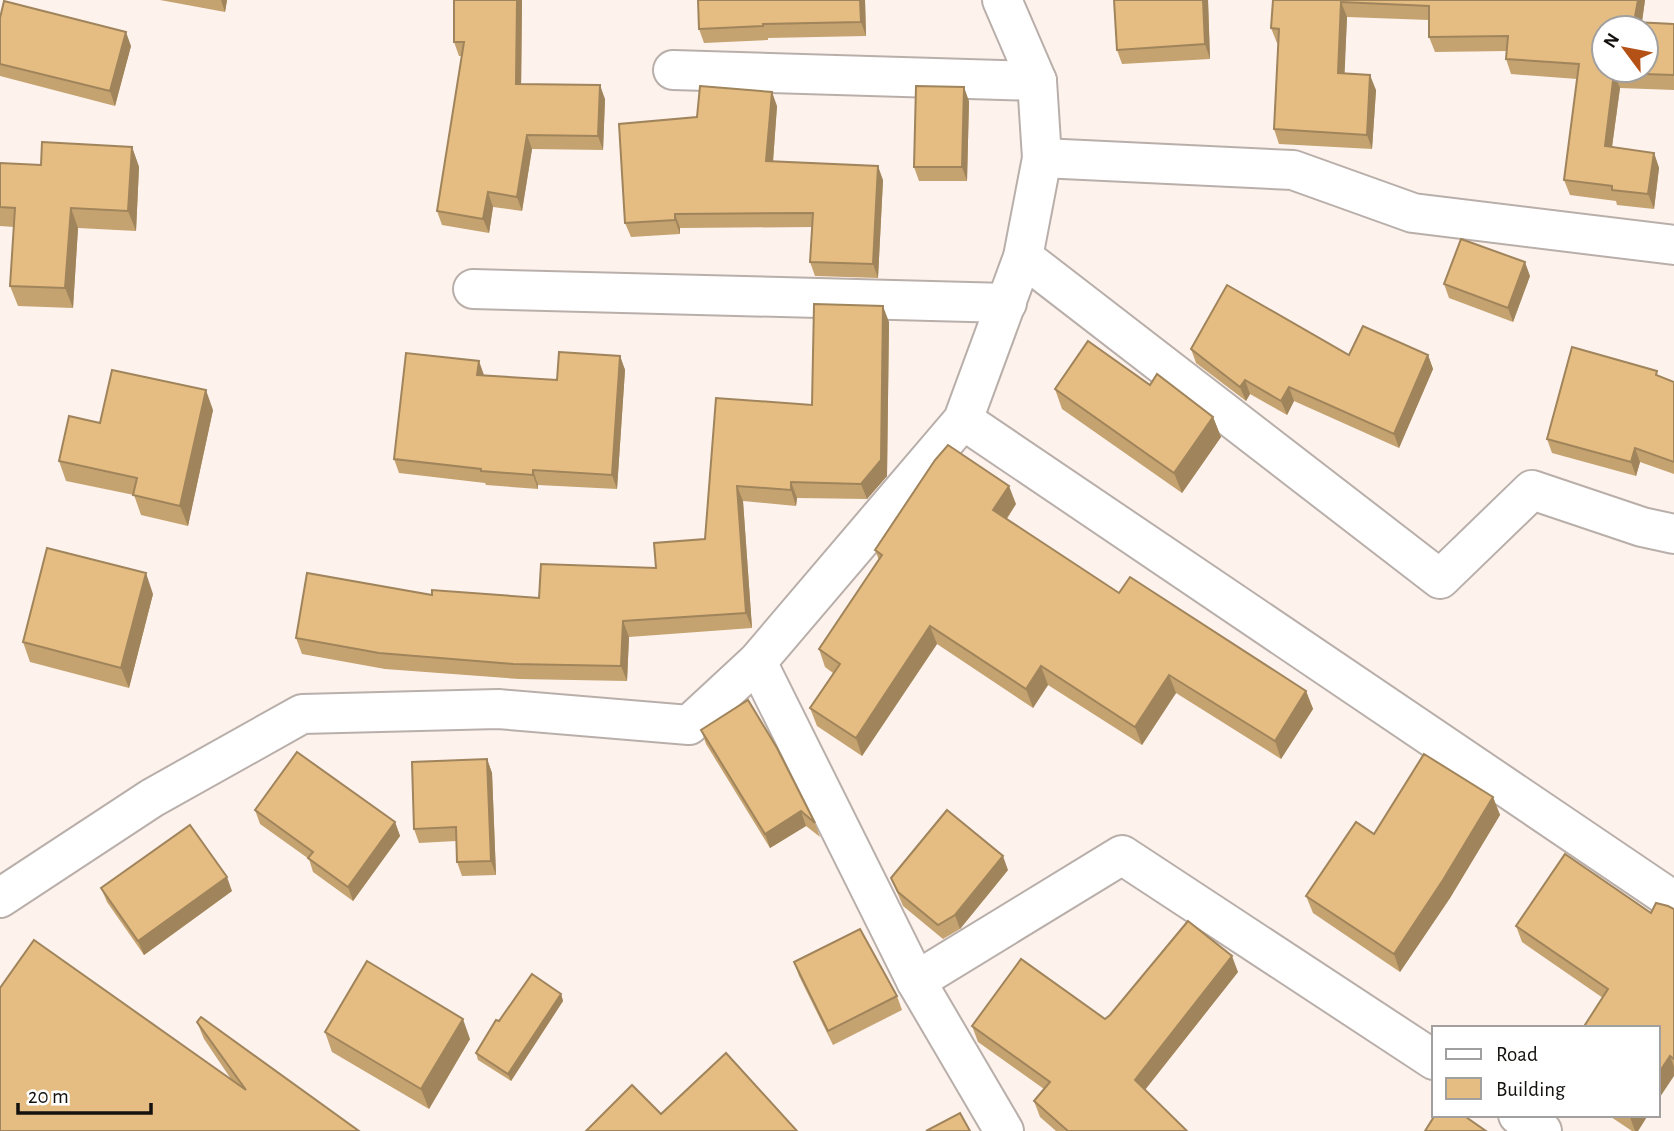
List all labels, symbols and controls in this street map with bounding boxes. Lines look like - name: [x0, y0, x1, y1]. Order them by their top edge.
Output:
- north arrow: [1590, 14, 1660, 84]
- text: N: [1600, 30, 1623, 51]
- legend: [1432, 1026, 1660, 1117]
- text: Road: [1496, 1044, 1538, 1065]
- scale bar: [18, 1072, 150, 1116]
- text: Building: [1496, 1079, 1566, 1100]
- text: 20 m: [28, 1086, 69, 1107]

